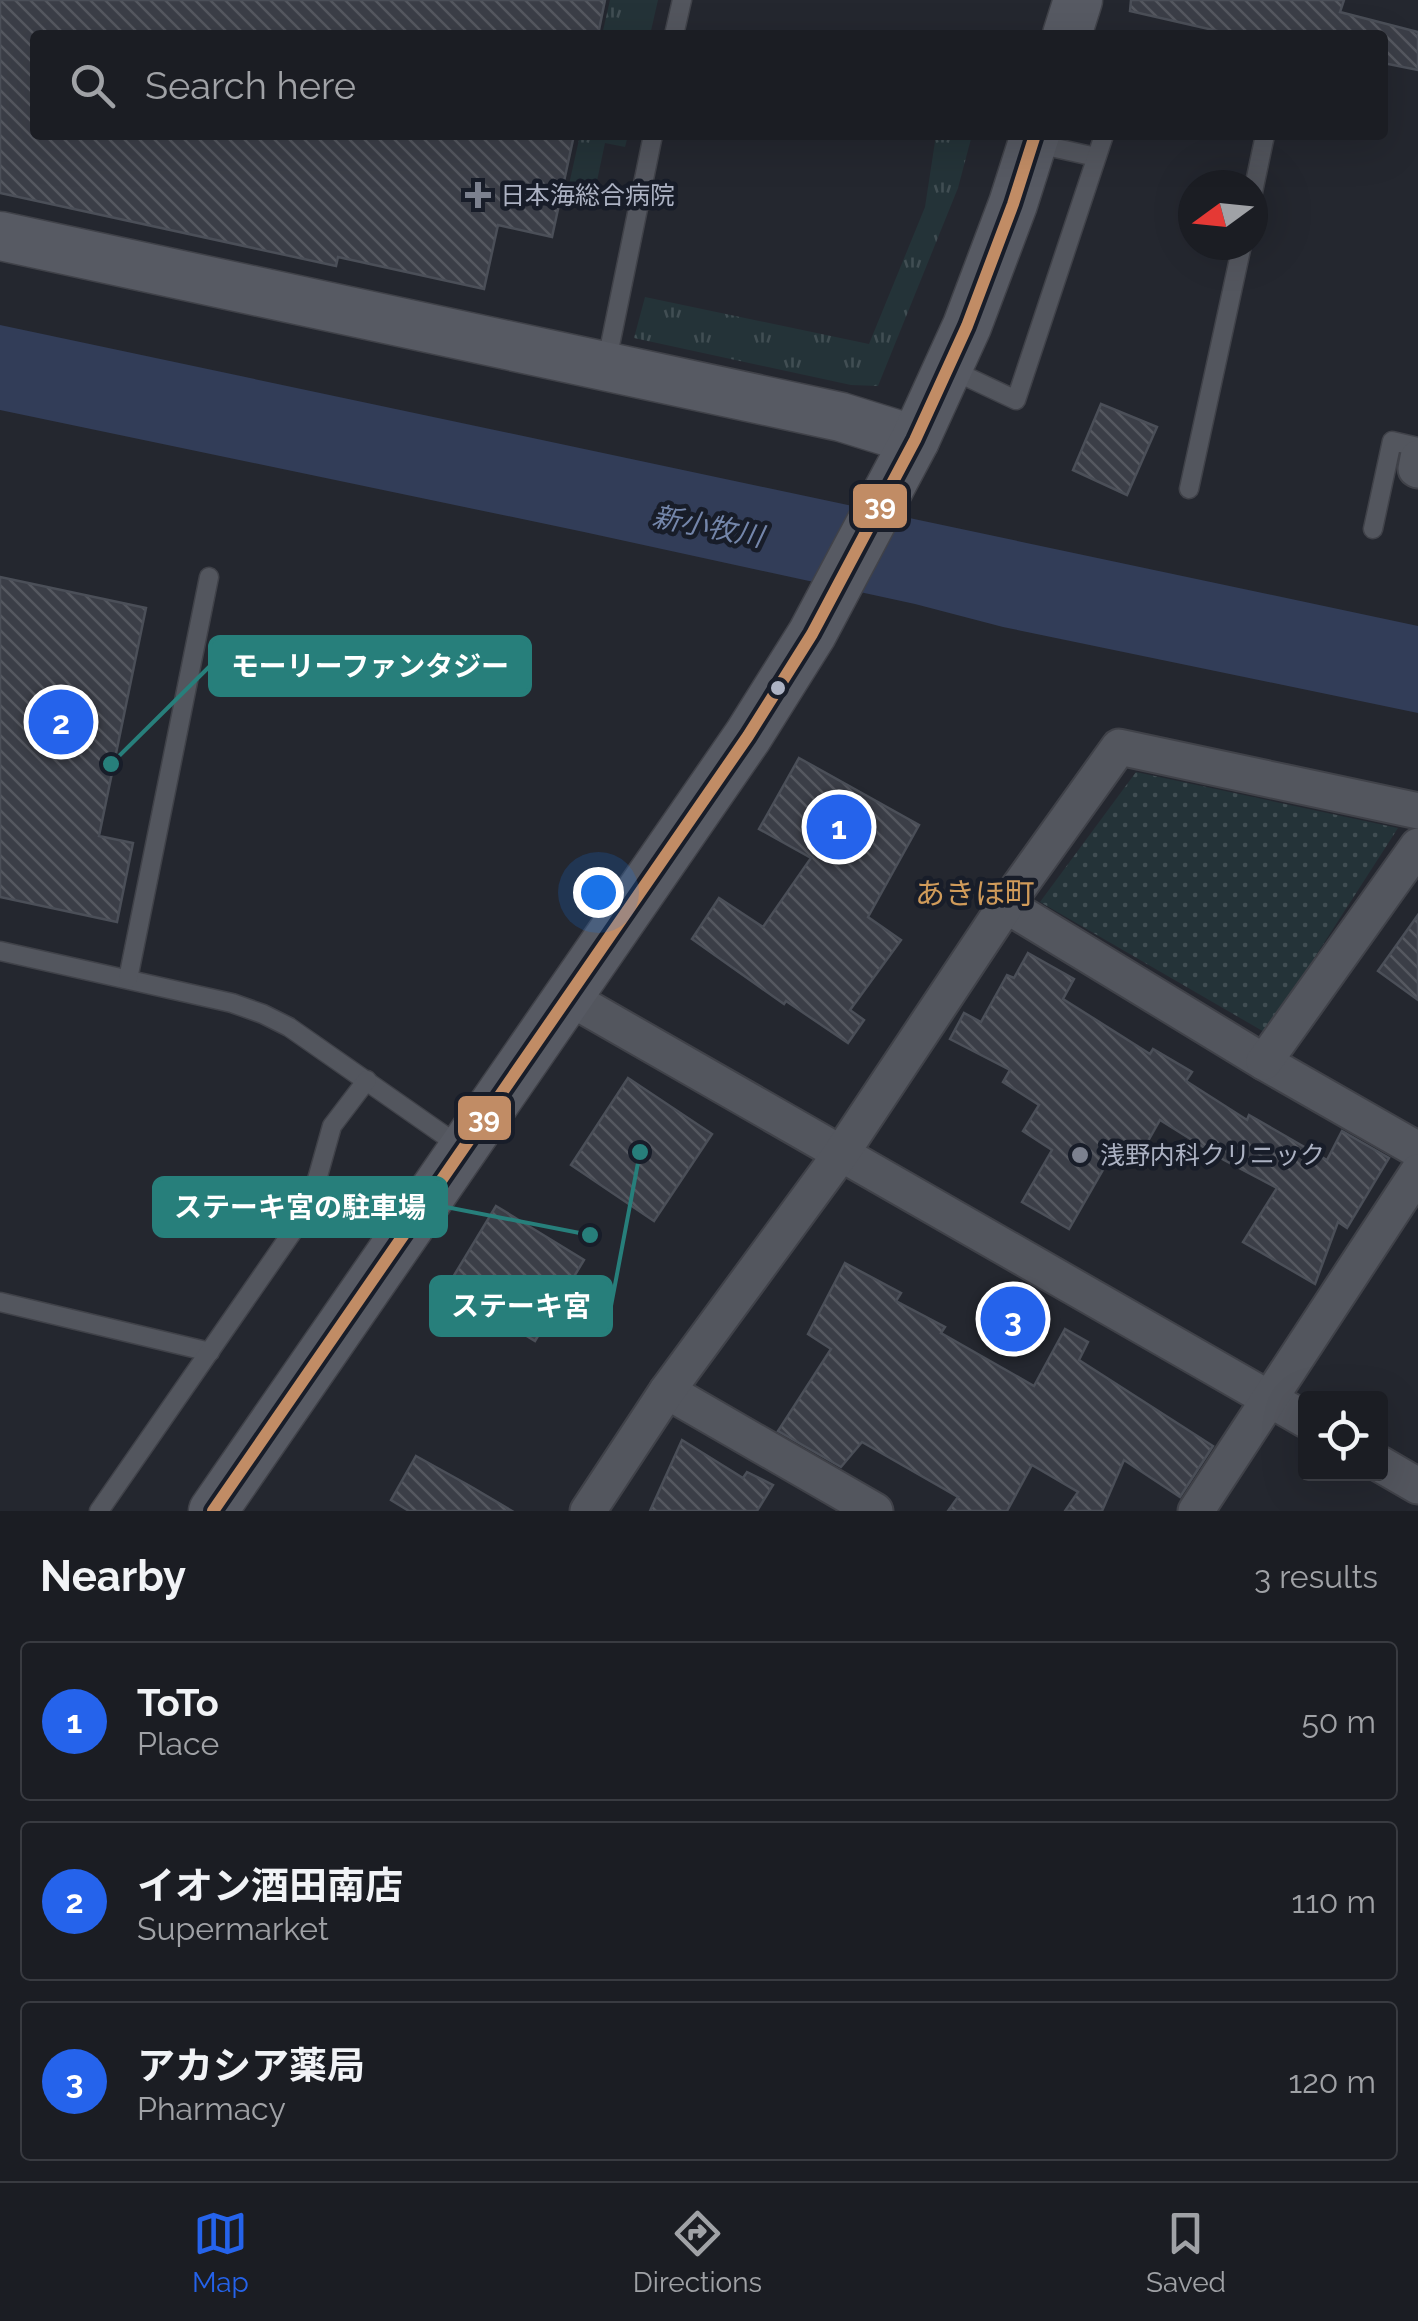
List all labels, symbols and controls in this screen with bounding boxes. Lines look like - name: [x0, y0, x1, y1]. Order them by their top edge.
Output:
- search box: [30, 30, 1388, 140]
- icon: search: [65, 58, 120, 113]
- text: Search here: [145, 63, 356, 108]
- north arrow: [1178, 170, 1268, 260]
- place label: 日本海総合病院: [500, 180, 675, 210]
- marker: 日本海総合病院: [465, 182, 491, 208]
- line badge: 39: [851, 482, 909, 530]
- text: 39: [864, 489, 896, 522]
- water label: 新小牧川: [650, 500, 769, 554]
- callout: モーリーファンタジー: [210, 637, 530, 695]
- text: モーリーファンタジー: [231, 650, 509, 683]
- unlabelled marker: [768, 678, 788, 698]
- pin: 2: [28, 684, 94, 760]
- pin: 1: [806, 790, 872, 864]
- your location: [573, 867, 624, 918]
- district label: あきほ町: [915, 876, 1035, 911]
- line badge: 39: [456, 1094, 513, 1142]
- text: 39: [468, 1102, 500, 1135]
- place label: 浅野内科クリニック: [1100, 1140, 1325, 1170]
- marker: 浅野内科クリニック: [1069, 1144, 1091, 1166]
- callout: ステーキ宮の駐車場: [154, 1178, 446, 1236]
- text: ステーキ宮の駐車場: [174, 1191, 426, 1224]
- callout: ステーキ宮: [431, 1277, 611, 1335]
- pin: 3: [980, 1282, 1046, 1356]
- text: ステーキ宮: [451, 1290, 591, 1323]
- map controls: [1298, 1391, 1388, 1481]
- button: locate: [1298, 1391, 1388, 1481]
- text: Nearby: [40, 1552, 186, 1601]
- text: 3 results: [1254, 1558, 1378, 1595]
- text: ToTo: [137, 1680, 219, 1725]
- text: 1: [67, 1703, 82, 1740]
- text: 50 m: [1301, 1703, 1376, 1740]
- text: Place: [137, 1725, 219, 1762]
- text: イオン酒田南店: [137, 1863, 403, 1908]
- text: 2: [65, 1883, 84, 1920]
- text: 110 m: [1291, 1883, 1376, 1920]
- text: Supermarket: [137, 1910, 329, 1947]
- text: アカシア薬局: [137, 2043, 365, 2088]
- text: 3: [66, 2063, 83, 2100]
- text: 120 m: [1288, 2063, 1376, 2100]
- text: Pharmacy: [137, 2090, 286, 2127]
- tab: Map: [192, 2206, 249, 2299]
- tab: Directions: [633, 2206, 762, 2299]
- tab: Saved: [1146, 2206, 1226, 2299]

